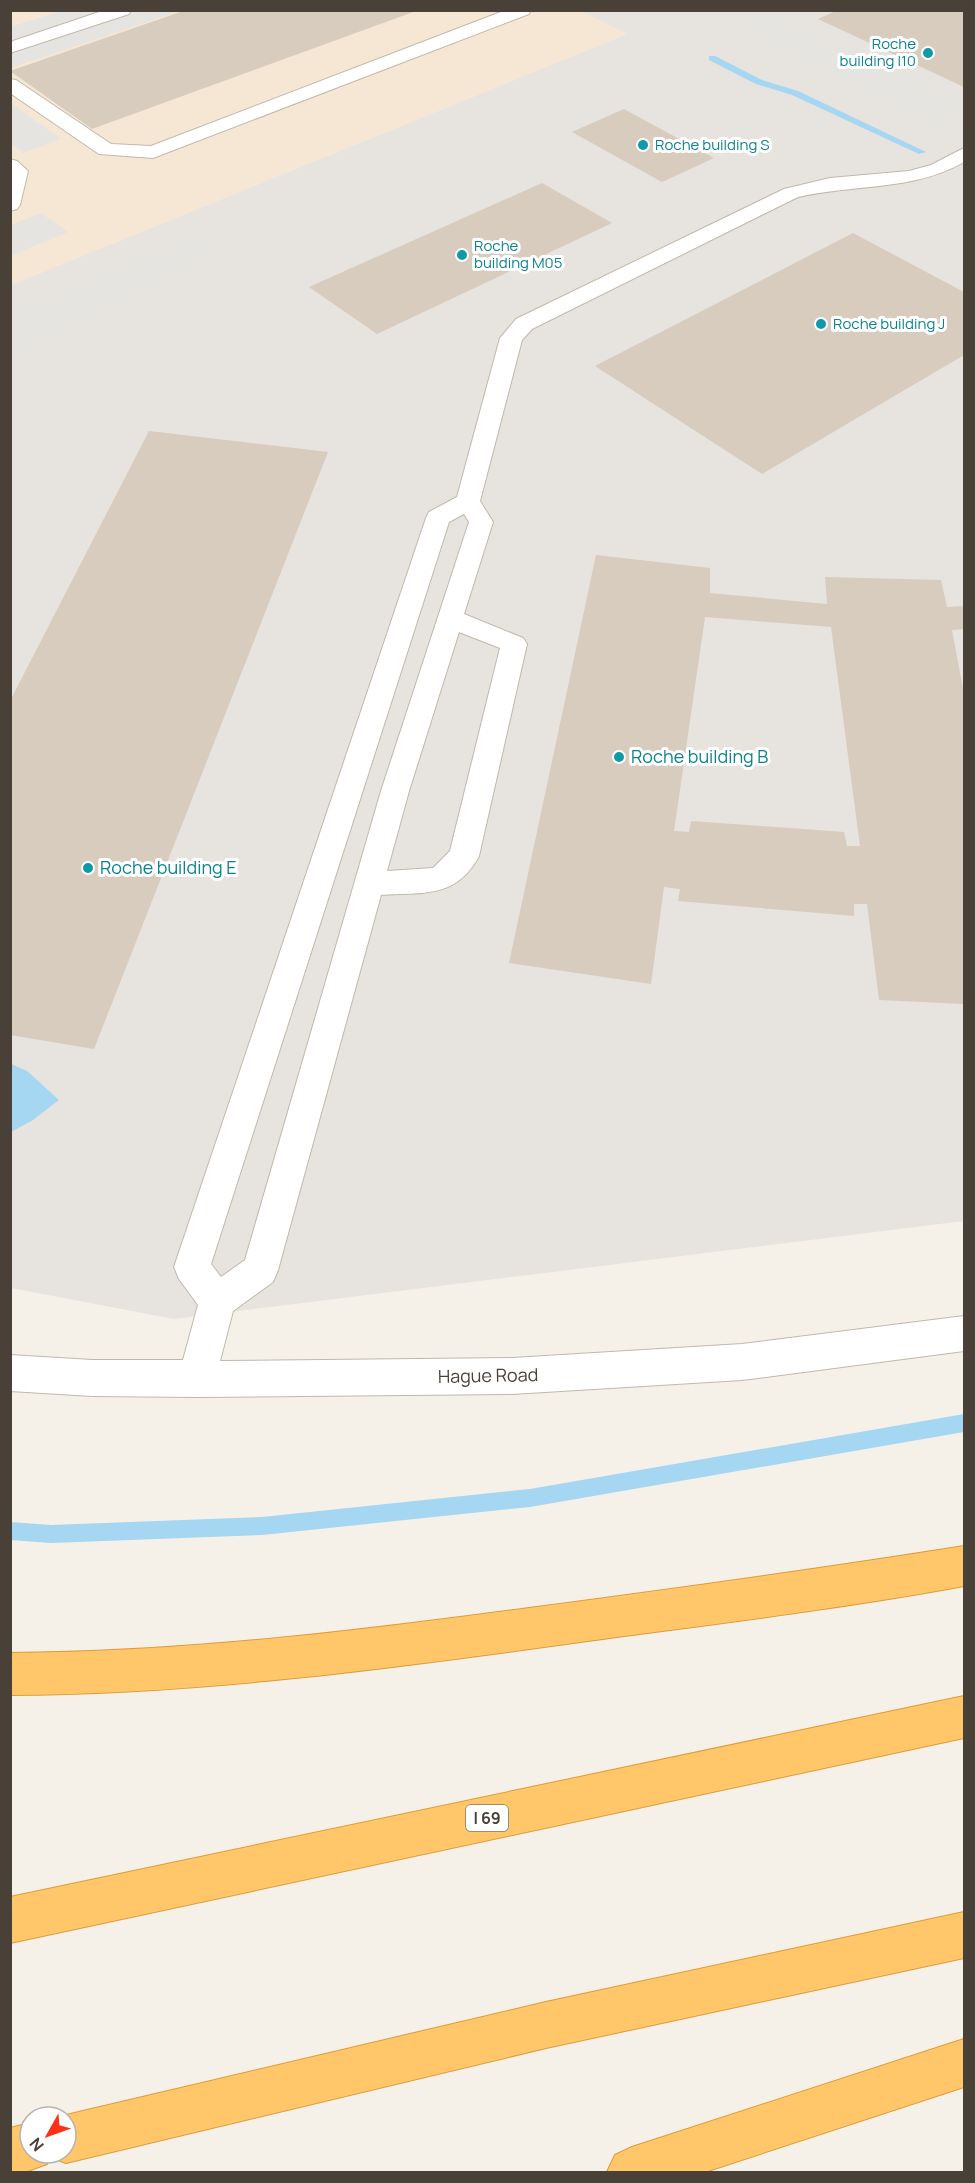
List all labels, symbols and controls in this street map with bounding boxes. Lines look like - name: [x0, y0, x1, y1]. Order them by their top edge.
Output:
- place label: Roche building I10: [840, 33, 916, 71]
- marker: Roche building I10: [921, 46, 935, 60]
- place label: Roche building S: [655, 134, 770, 155]
- marker: Roche building S: [636, 138, 650, 152]
- place label: Roche building M05: [474, 235, 562, 273]
- marker: Roche building M05: [455, 248, 469, 262]
- place label: Roche building J: [833, 313, 945, 334]
- marker: Roche building J: [814, 317, 828, 331]
- place label: Roche building B: [631, 744, 768, 768]
- marker: Roche building B: [612, 750, 626, 764]
- place label: Roche building E: [100, 855, 237, 879]
- marker: Roche building E: [81, 861, 95, 875]
- street label: Hague Road: [438, 1362, 538, 1388]
- road number: I 69: [466, 1805, 508, 1831]
- north arrow: [18, 2105, 78, 2165]
- text: N: [24, 2133, 49, 2156]

